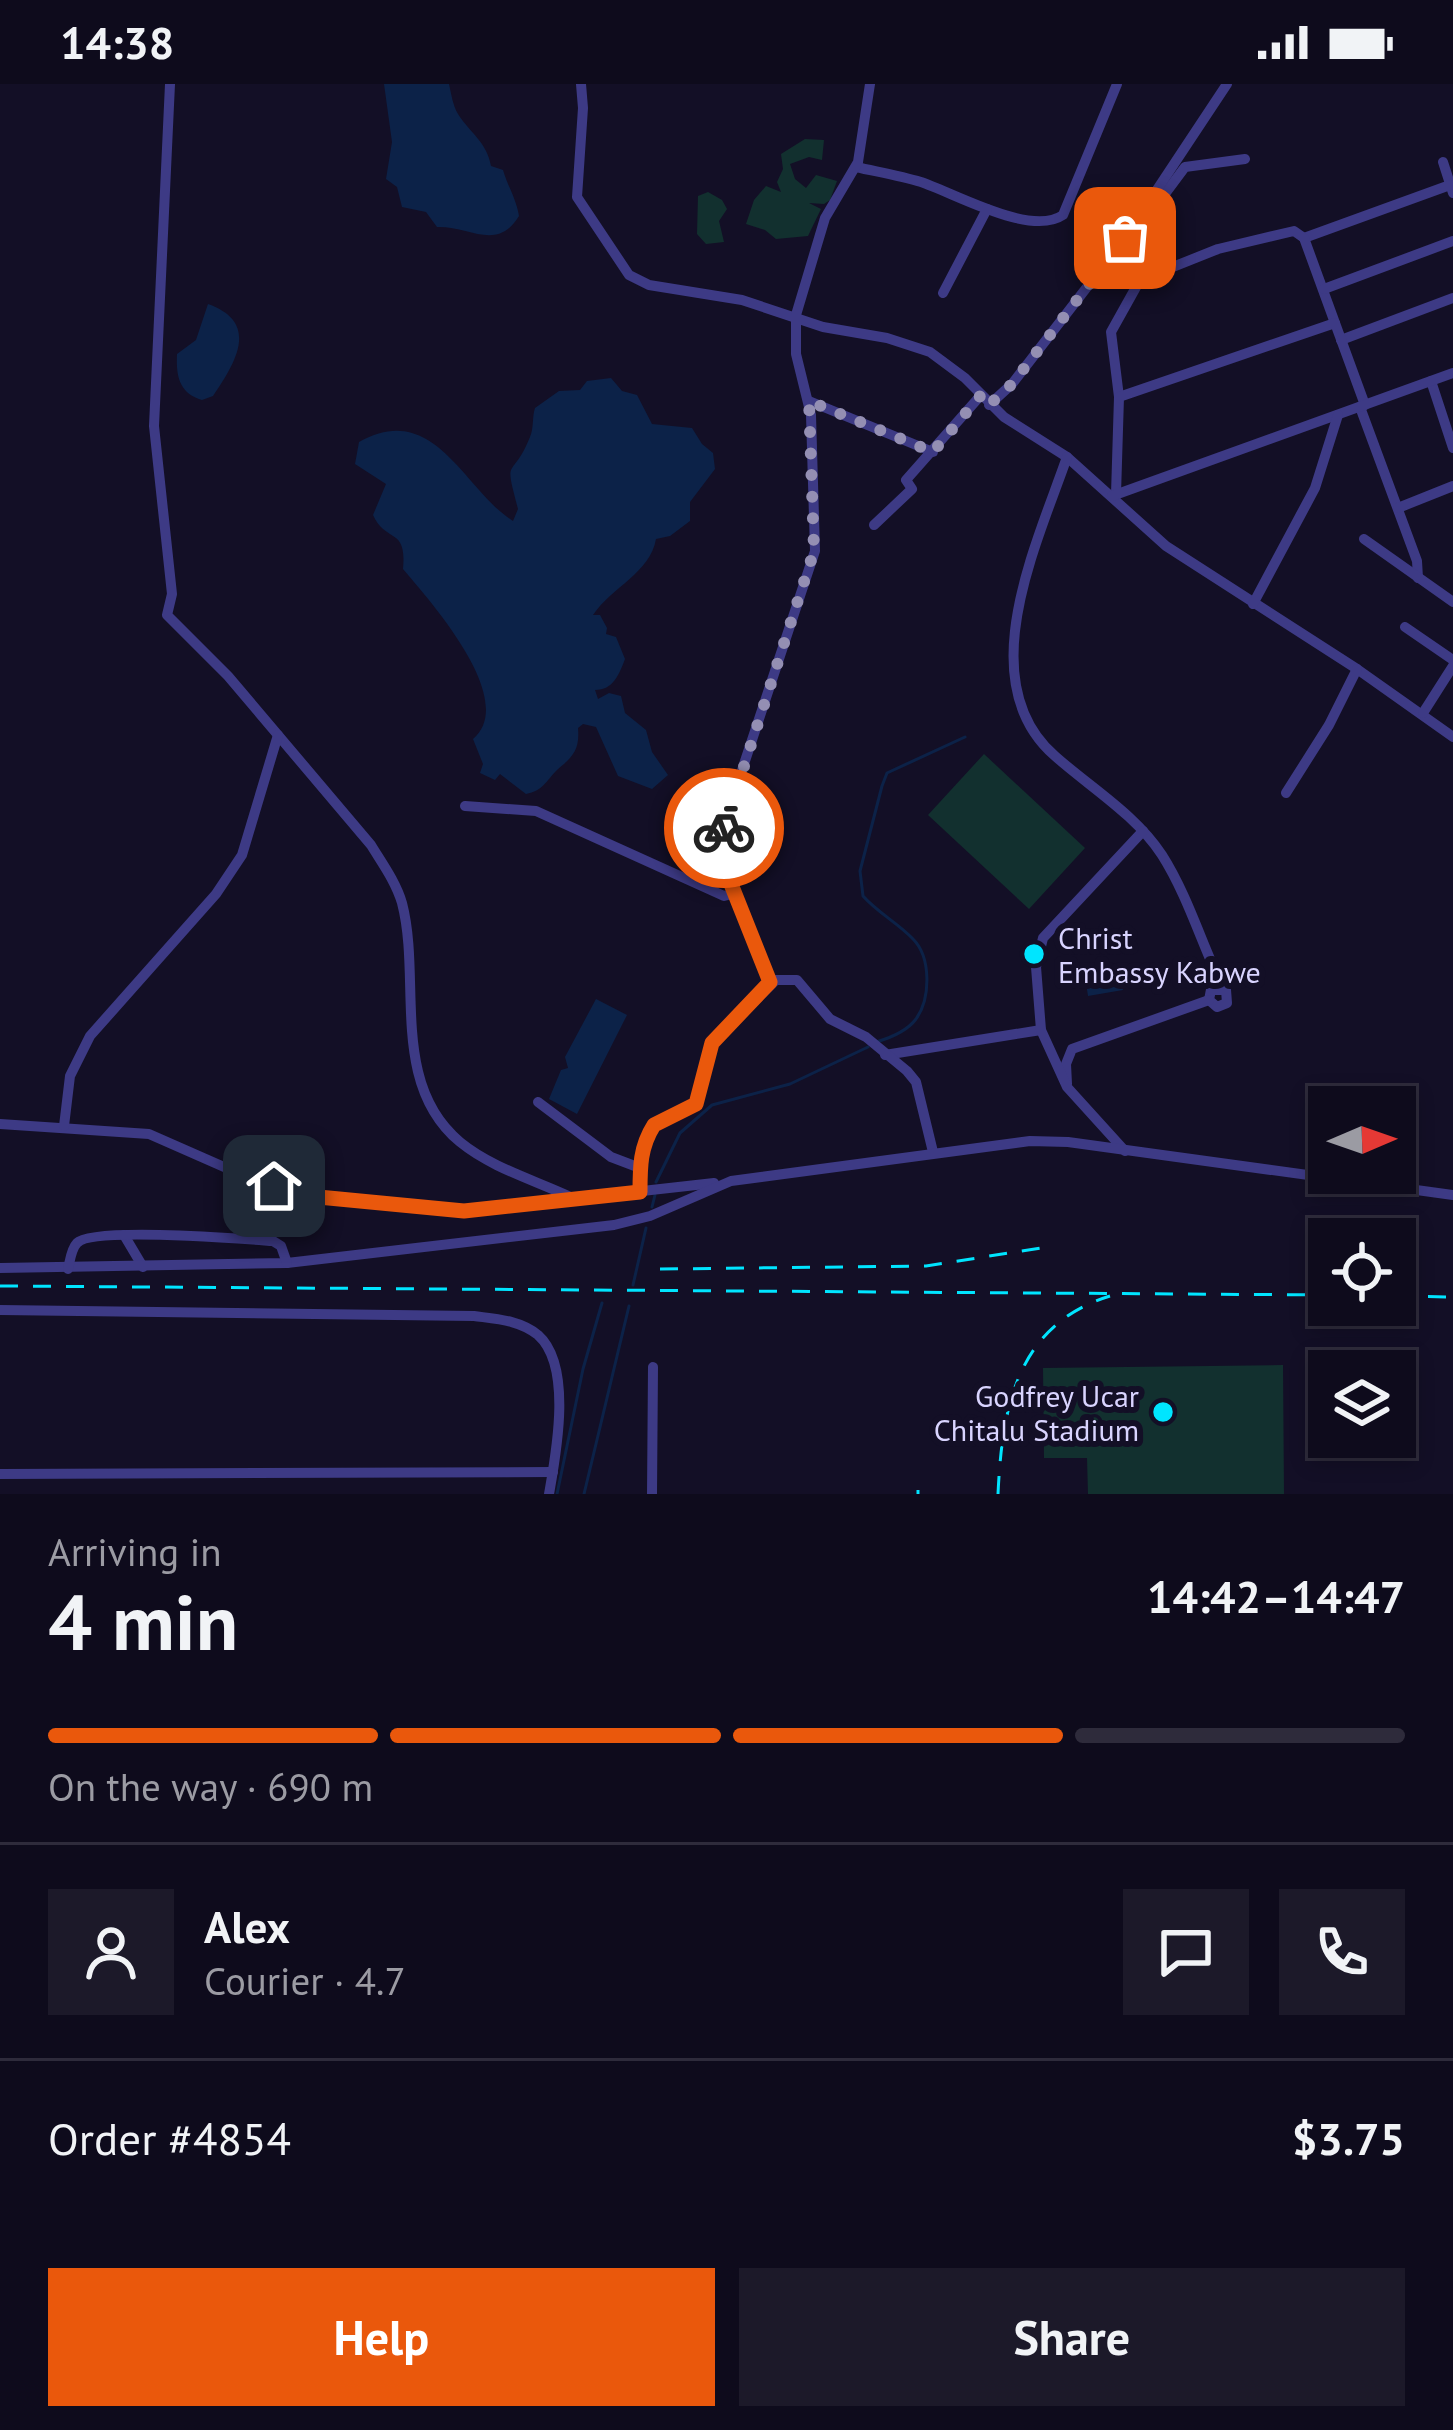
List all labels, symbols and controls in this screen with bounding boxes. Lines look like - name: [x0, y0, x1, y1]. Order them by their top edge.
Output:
- text: 14:38: [60, 13, 174, 71]
- pin: [1074, 187, 1176, 289]
- icon: bag: [1092, 205, 1158, 271]
- courier: [664, 768, 784, 888]
- icon: bike: [691, 795, 757, 861]
- place label: Christ Embassy Kabwe: [1058, 918, 1261, 991]
- marker: Christ Embassy Kabwe: [1021, 941, 1047, 967]
- north arrow: [1308, 1086, 1416, 1194]
- map controls: [1308, 1086, 1416, 1458]
- pin: [223, 1135, 325, 1237]
- icon: home: [241, 1153, 307, 1219]
- button: locate: [1308, 1218, 1416, 1326]
- button: layers: [1308, 1350, 1416, 1458]
- place label: Godfrey Ucar Chitalu Stadium: [934, 1376, 1139, 1449]
- marker: Godfrey Ucar Chitalu Stadium: [1150, 1399, 1176, 1425]
- text: Arriving in: [48, 1526, 222, 1577]
- text: 14:42–14:47: [1147, 1567, 1405, 1625]
- text: 4 min: [48, 1571, 238, 1672]
- text: On the way · 690 m: [48, 1761, 373, 1812]
- button: person: [48, 1889, 174, 2015]
- button: chat: [1123, 1889, 1249, 2015]
- button: phone: [1279, 1889, 1405, 2015]
- text: Alex: [204, 1897, 290, 1955]
- text: Courier · 4.7: [204, 1955, 406, 2006]
- text: Order #4854: [48, 2109, 291, 2167]
- text: $3.75: [1292, 2109, 1405, 2167]
- button: Help: [48, 2268, 715, 2406]
- button: Share: [739, 2268, 1405, 2406]

